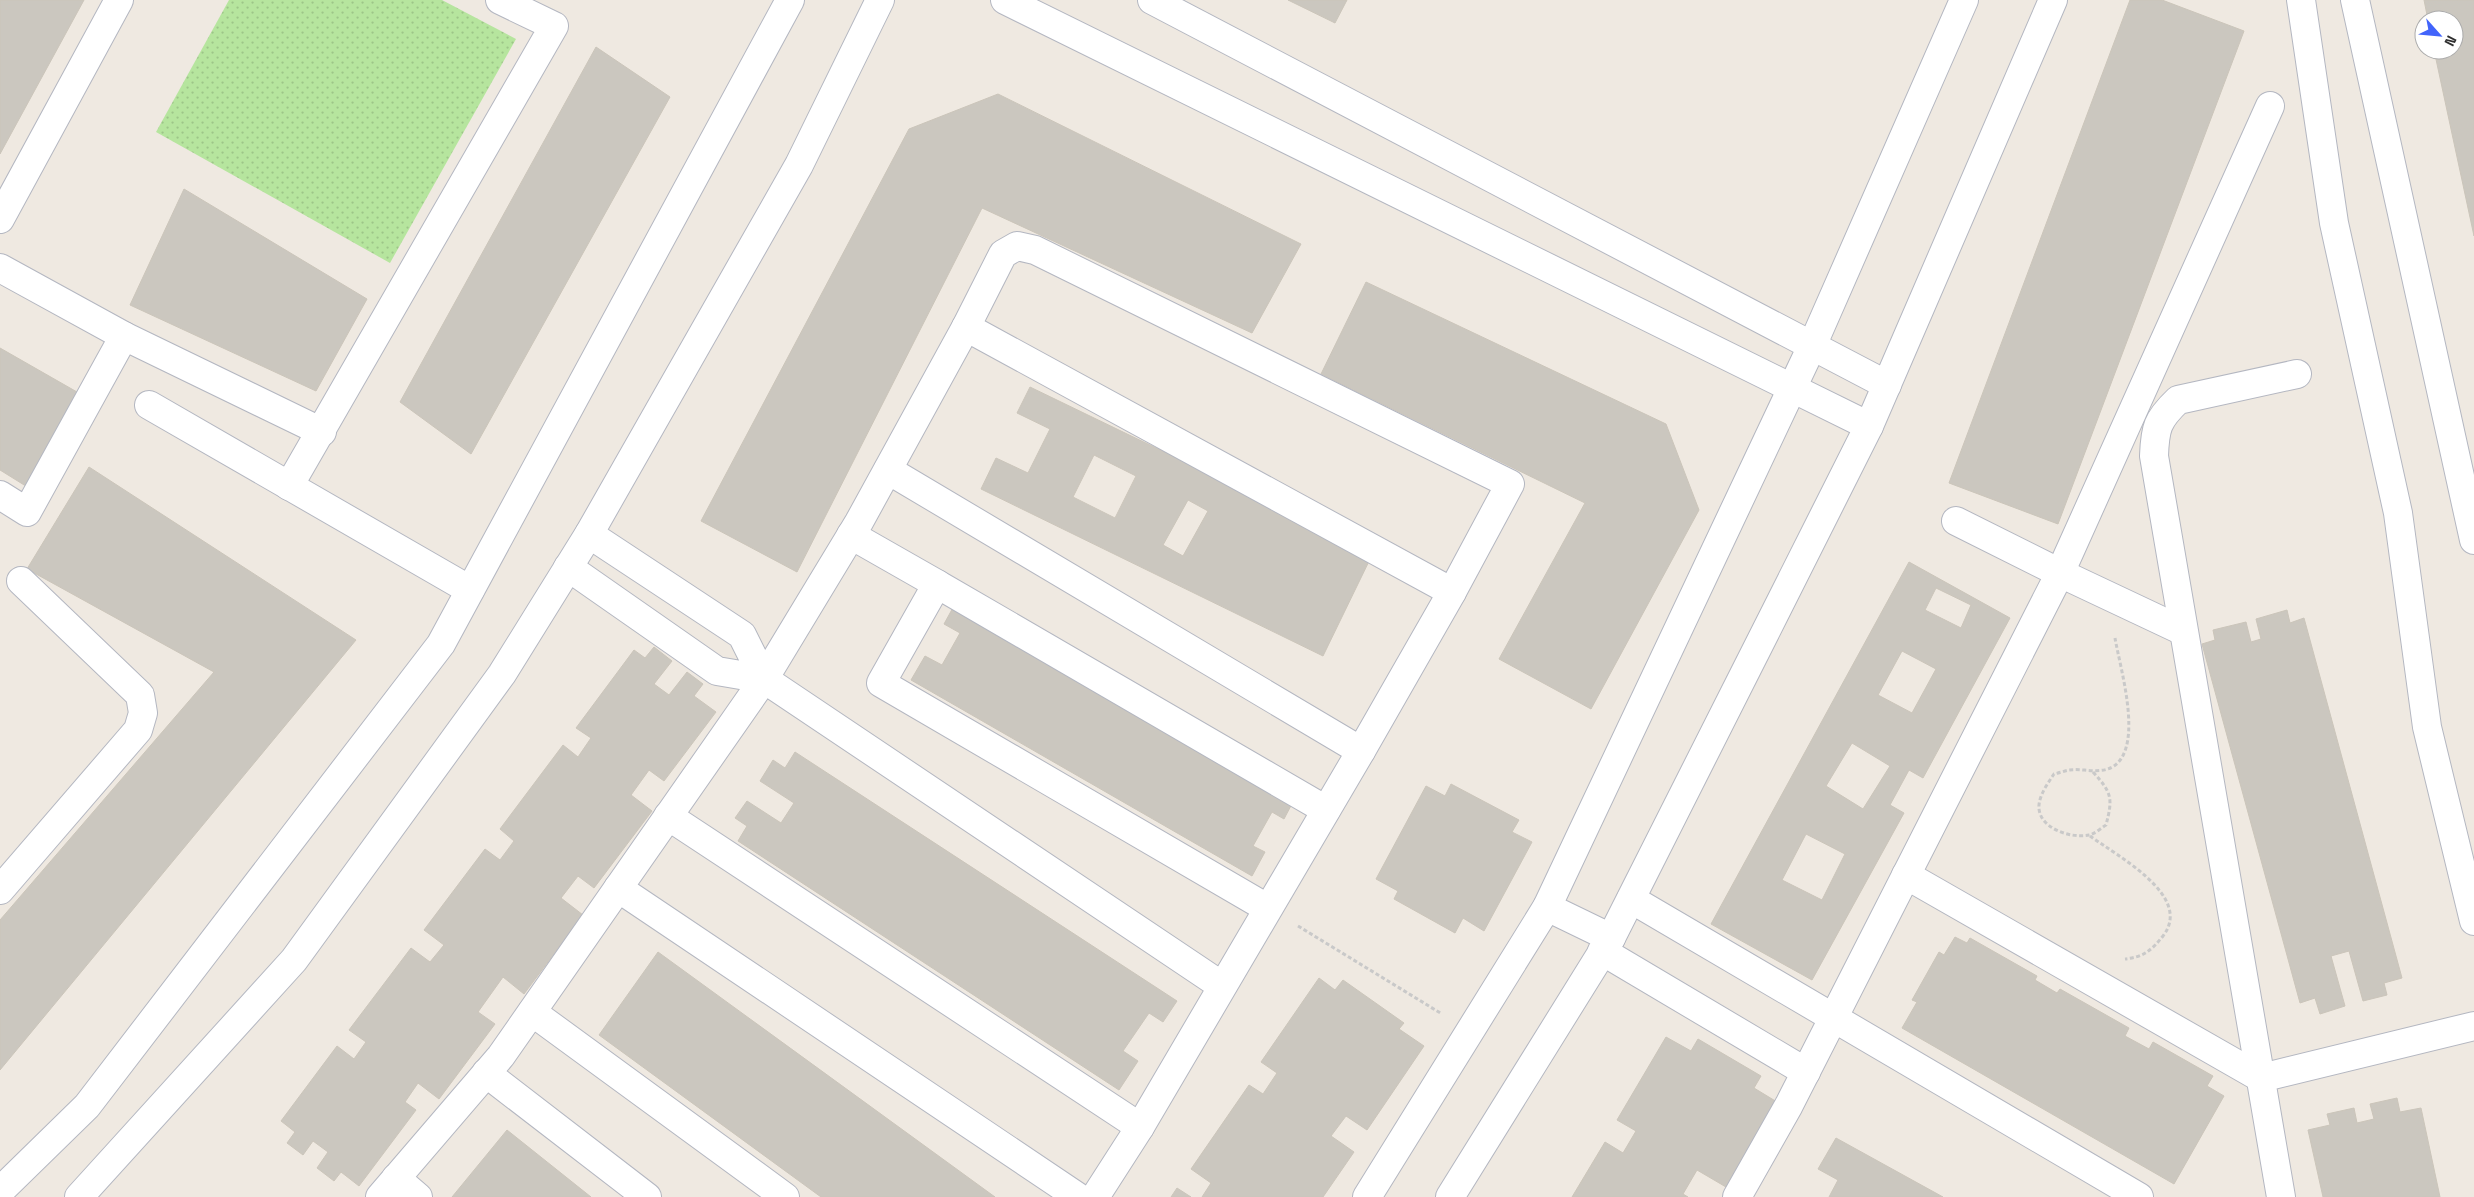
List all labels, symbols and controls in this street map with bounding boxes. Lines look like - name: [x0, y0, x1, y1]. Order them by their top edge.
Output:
- north arrow: [2414, 10, 2464, 60]
- text: N: [2440, 33, 2461, 49]

